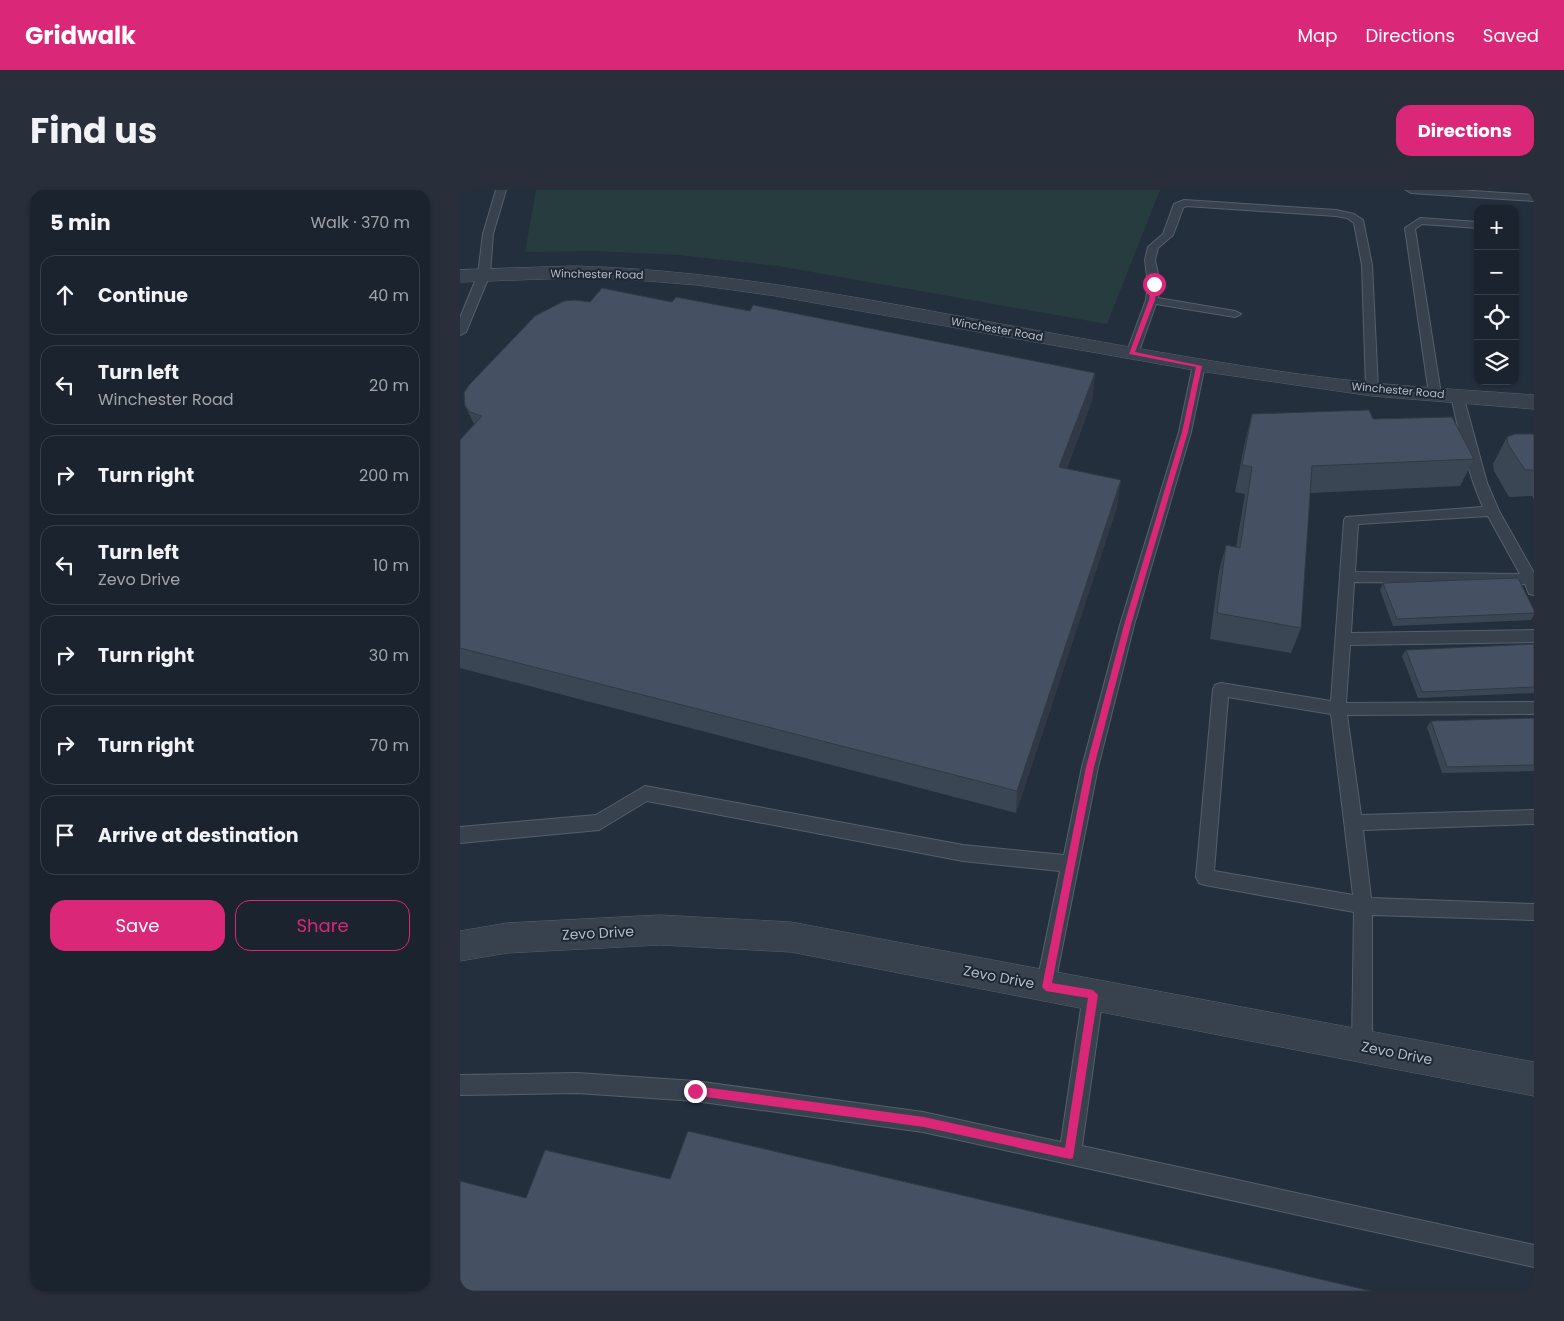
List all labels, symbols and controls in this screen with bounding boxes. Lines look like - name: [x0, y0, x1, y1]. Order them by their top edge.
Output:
- text: Gridwalk: [25, 19, 136, 52]
- text: Map: [1298, 23, 1337, 48]
- text: Directions: [1365, 23, 1455, 48]
- text: Saved: [1483, 23, 1539, 48]
- button: Directions: [1396, 105, 1534, 156]
- text: Find us: [30, 106, 157, 155]
- map controls: [1474, 205, 1519, 385]
- button: +: [1474, 205, 1519, 250]
- text: 5 min: [50, 208, 111, 237]
- text: Walk · 370 m: [310, 211, 410, 234]
- button: −: [1474, 250, 1519, 295]
- street label: Winchester Road: [550, 265, 644, 283]
- route start: [1143, 273, 1166, 296]
- icon: ahead: [51, 281, 79, 309]
- text: Continue: [98, 282, 188, 309]
- text: 40 m: [368, 284, 409, 307]
- button: locate: [1474, 295, 1519, 340]
- street label: Winchester Road: [950, 313, 1044, 345]
- button: layers: [1474, 340, 1519, 385]
- text: Turn left: [98, 359, 179, 386]
- icon: left: [51, 371, 79, 399]
- text: 20 m: [369, 374, 409, 397]
- street label: Winchester Road: [1351, 378, 1445, 402]
- text: Winchester Road: [98, 388, 234, 411]
- icon: right: [51, 461, 79, 489]
- text: Turn right: [98, 462, 194, 489]
- text: 200 m: [359, 464, 409, 487]
- text: Turn left: [98, 539, 179, 566]
- icon: left: [51, 551, 79, 579]
- text: 10 m: [373, 554, 409, 577]
- text: Zevo Drive: [98, 568, 180, 591]
- icon: right: [51, 641, 79, 669]
- text: Turn right: [98, 642, 194, 669]
- text: 30 m: [369, 644, 409, 667]
- icon: right: [51, 731, 79, 759]
- text: Turn right: [98, 732, 194, 759]
- text: 70 m: [369, 734, 409, 757]
- icon: arrive: [51, 821, 79, 849]
- text: Arrive at destination: [98, 822, 299, 849]
- button: Save: [50, 900, 225, 951]
- button: Share: [235, 900, 410, 951]
- street label: Zevo Drive: [562, 921, 635, 945]
- street label: Zevo Drive: [962, 960, 1037, 994]
- street label: Zevo Drive: [1360, 1036, 1435, 1070]
- route end: [684, 1080, 707, 1103]

